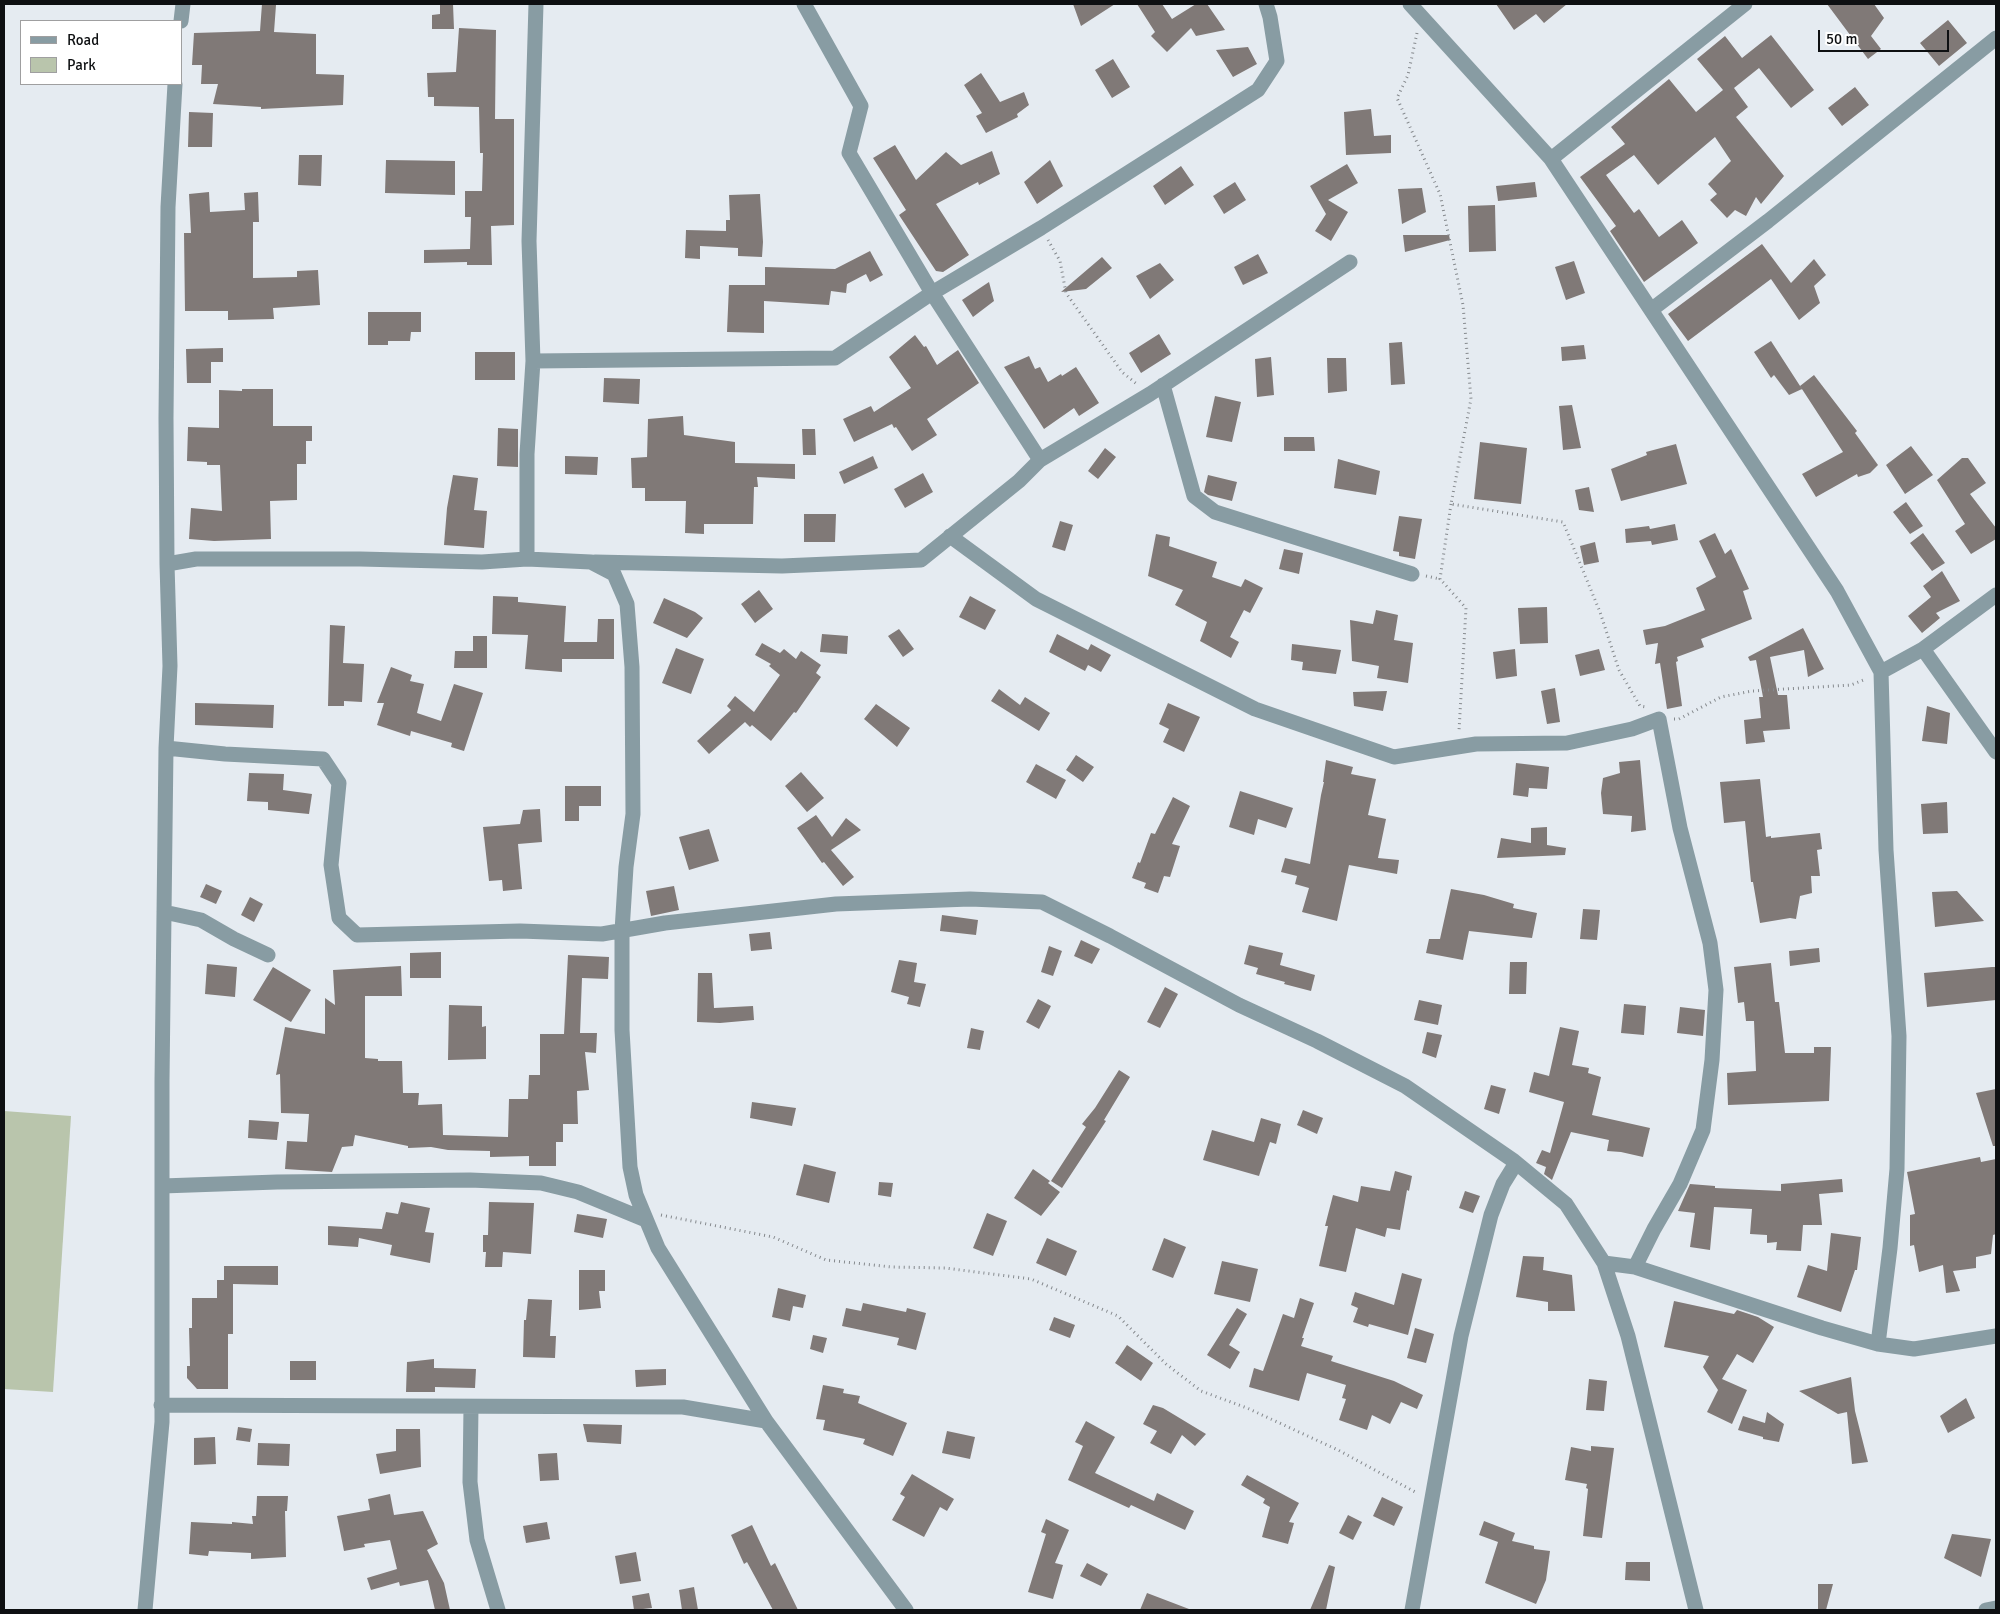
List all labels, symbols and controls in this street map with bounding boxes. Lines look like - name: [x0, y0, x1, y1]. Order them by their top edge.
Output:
- legend: [20, 20, 182, 85]
- scale bar: [1820, 20, 1951, 52]
- text: 50 m: [1826, 30, 1857, 48]
- text: Road: [67, 31, 99, 49]
- text: Park: [67, 56, 96, 74]

